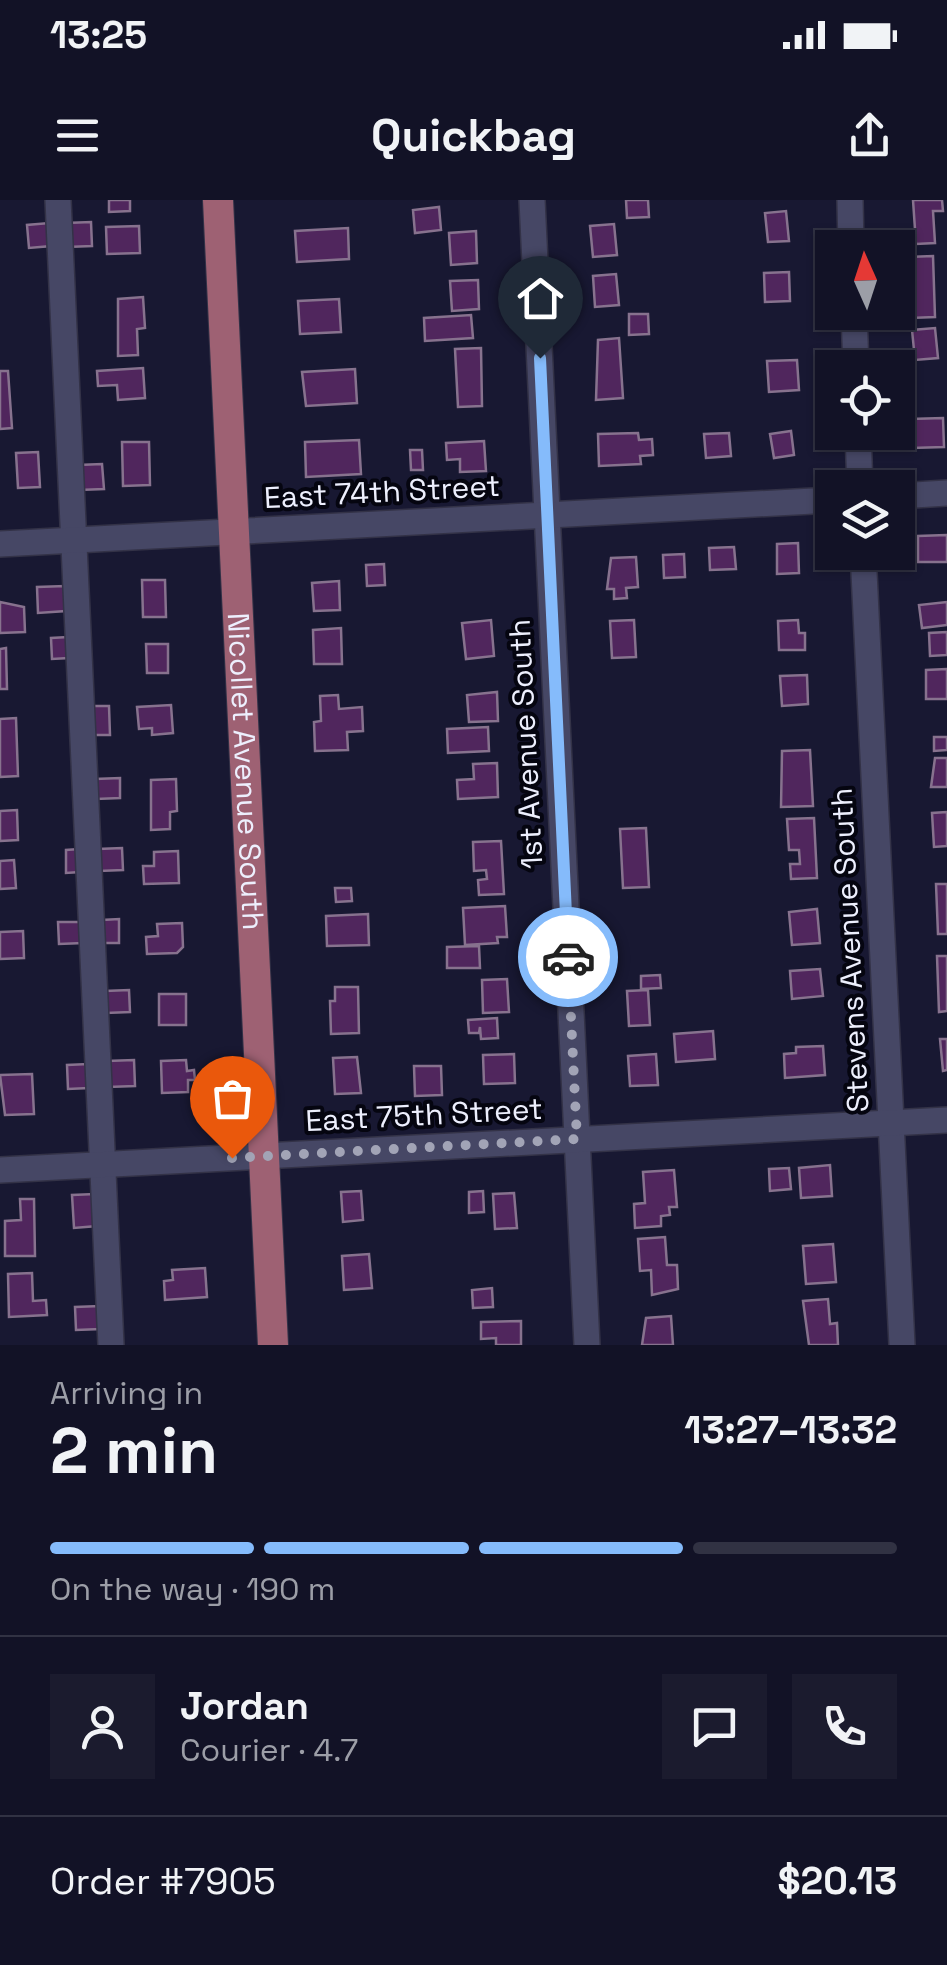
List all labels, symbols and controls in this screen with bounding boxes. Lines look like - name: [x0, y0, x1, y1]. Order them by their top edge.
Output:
- text: 13:25: [50, 11, 147, 59]
- text: Quickbag: [371, 107, 576, 164]
- icon: menu: [50, 108, 105, 163]
- icon: share: [842, 108, 897, 163]
- north arrow: [815, 230, 915, 330]
- map controls: [815, 230, 915, 570]
- pin: [498, 256, 583, 359]
- icon: home: [513, 271, 568, 326]
- button: locate: [815, 350, 915, 450]
- street label: East 74th Street: [263, 466, 501, 517]
- button: layers: [815, 470, 915, 570]
- street label: Nicollet Avenue South: [219, 612, 273, 931]
- street label: 1st Avenue South: [499, 618, 552, 870]
- street label: Stevens Avenue South: [822, 787, 877, 1113]
- courier: [518, 907, 618, 1007]
- icon: car: [541, 930, 596, 985]
- pin: [190, 1056, 275, 1159]
- icon: bag: [205, 1071, 260, 1126]
- street label: East 75th Street: [304, 1089, 544, 1140]
- text: Arriving in: [50, 1373, 203, 1413]
- text: 13:27–13:32: [684, 1406, 897, 1454]
- text: 2 min: [50, 1409, 218, 1492]
- text: On the way · 190 m: [50, 1569, 335, 1609]
- button: person: [50, 1674, 155, 1779]
- button: chat: [662, 1674, 767, 1779]
- button: phone: [792, 1674, 897, 1779]
- text: Jordan: [180, 1682, 309, 1730]
- text: Courier · 4.7: [180, 1730, 358, 1770]
- text: Order #7905: [50, 1857, 276, 1905]
- text: $20.13: [778, 1857, 897, 1905]

